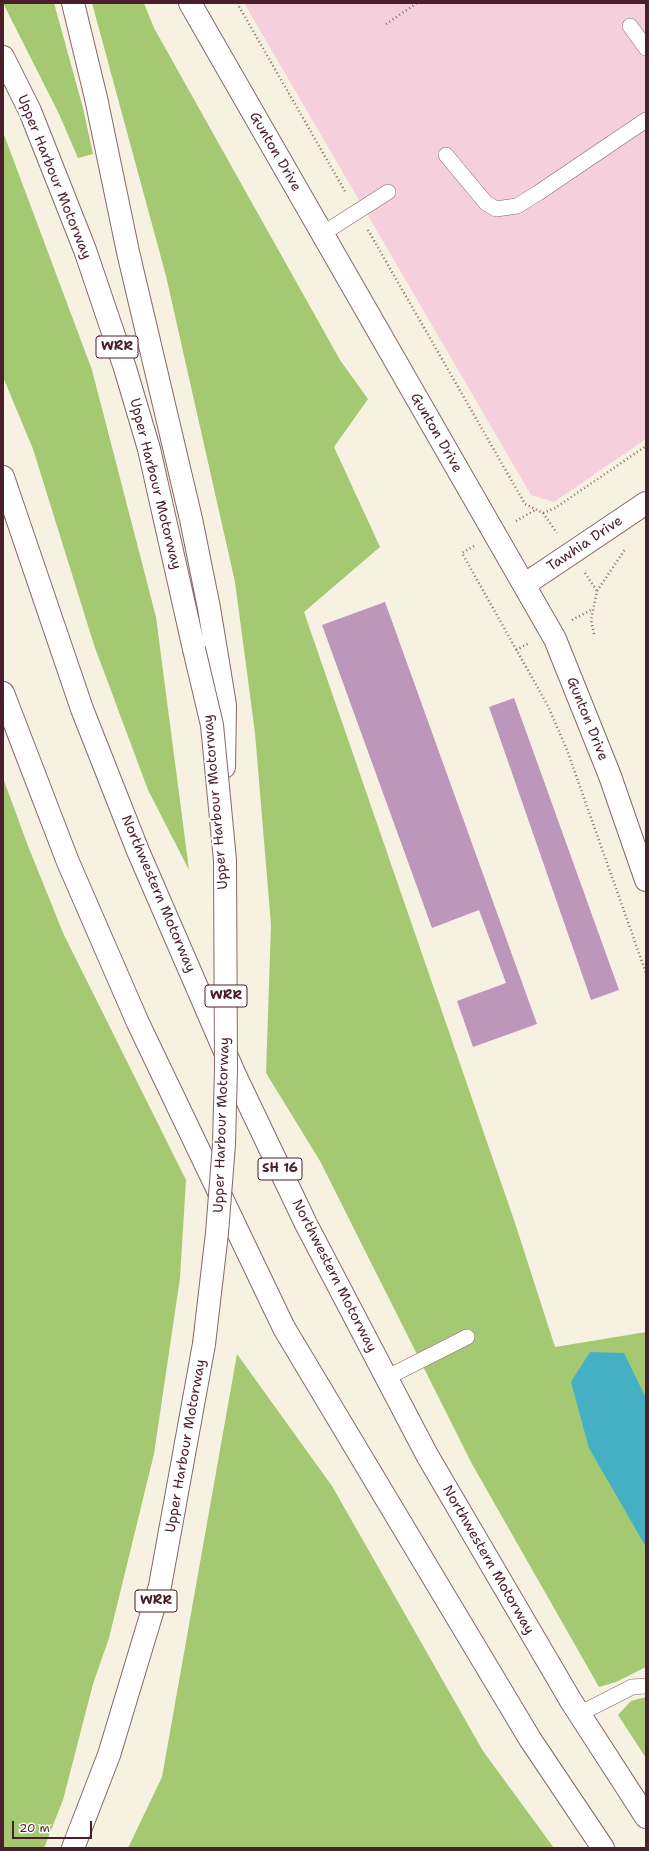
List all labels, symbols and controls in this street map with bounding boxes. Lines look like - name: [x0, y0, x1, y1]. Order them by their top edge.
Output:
- street label: Upper Harbour Motorway: [13, 92, 95, 262]
- street label: Gunton Drive: [246, 109, 304, 195]
- road number: WRR: [96, 336, 138, 358]
- street label: Gunton Drive: [407, 390, 465, 476]
- street label: Upper Harbour Motorway: [126, 397, 184, 571]
- street label: Tawhia Drive: [544, 513, 626, 575]
- street label: Gunton Drive: [563, 675, 611, 763]
- street label: Upper Harbour Motorway: [200, 714, 232, 890]
- street label: Northwestern Motorway: [117, 813, 199, 975]
- road number: WRR: [205, 985, 247, 1007]
- street label: Upper Harbour Motorway: [211, 1037, 233, 1213]
- road number: SH 16: [258, 1158, 302, 1180]
- street label: Northwestern Motorway: [288, 1197, 380, 1355]
- street label: Upper Harbour Motorway: [162, 1358, 210, 1534]
- street label: Northwestern Motorway: [438, 1483, 538, 1637]
- road number: WRR: [135, 1590, 177, 1612]
- scale bar: [14, 1813, 94, 1839]
- text: 20 m: [19, 1820, 50, 1836]

